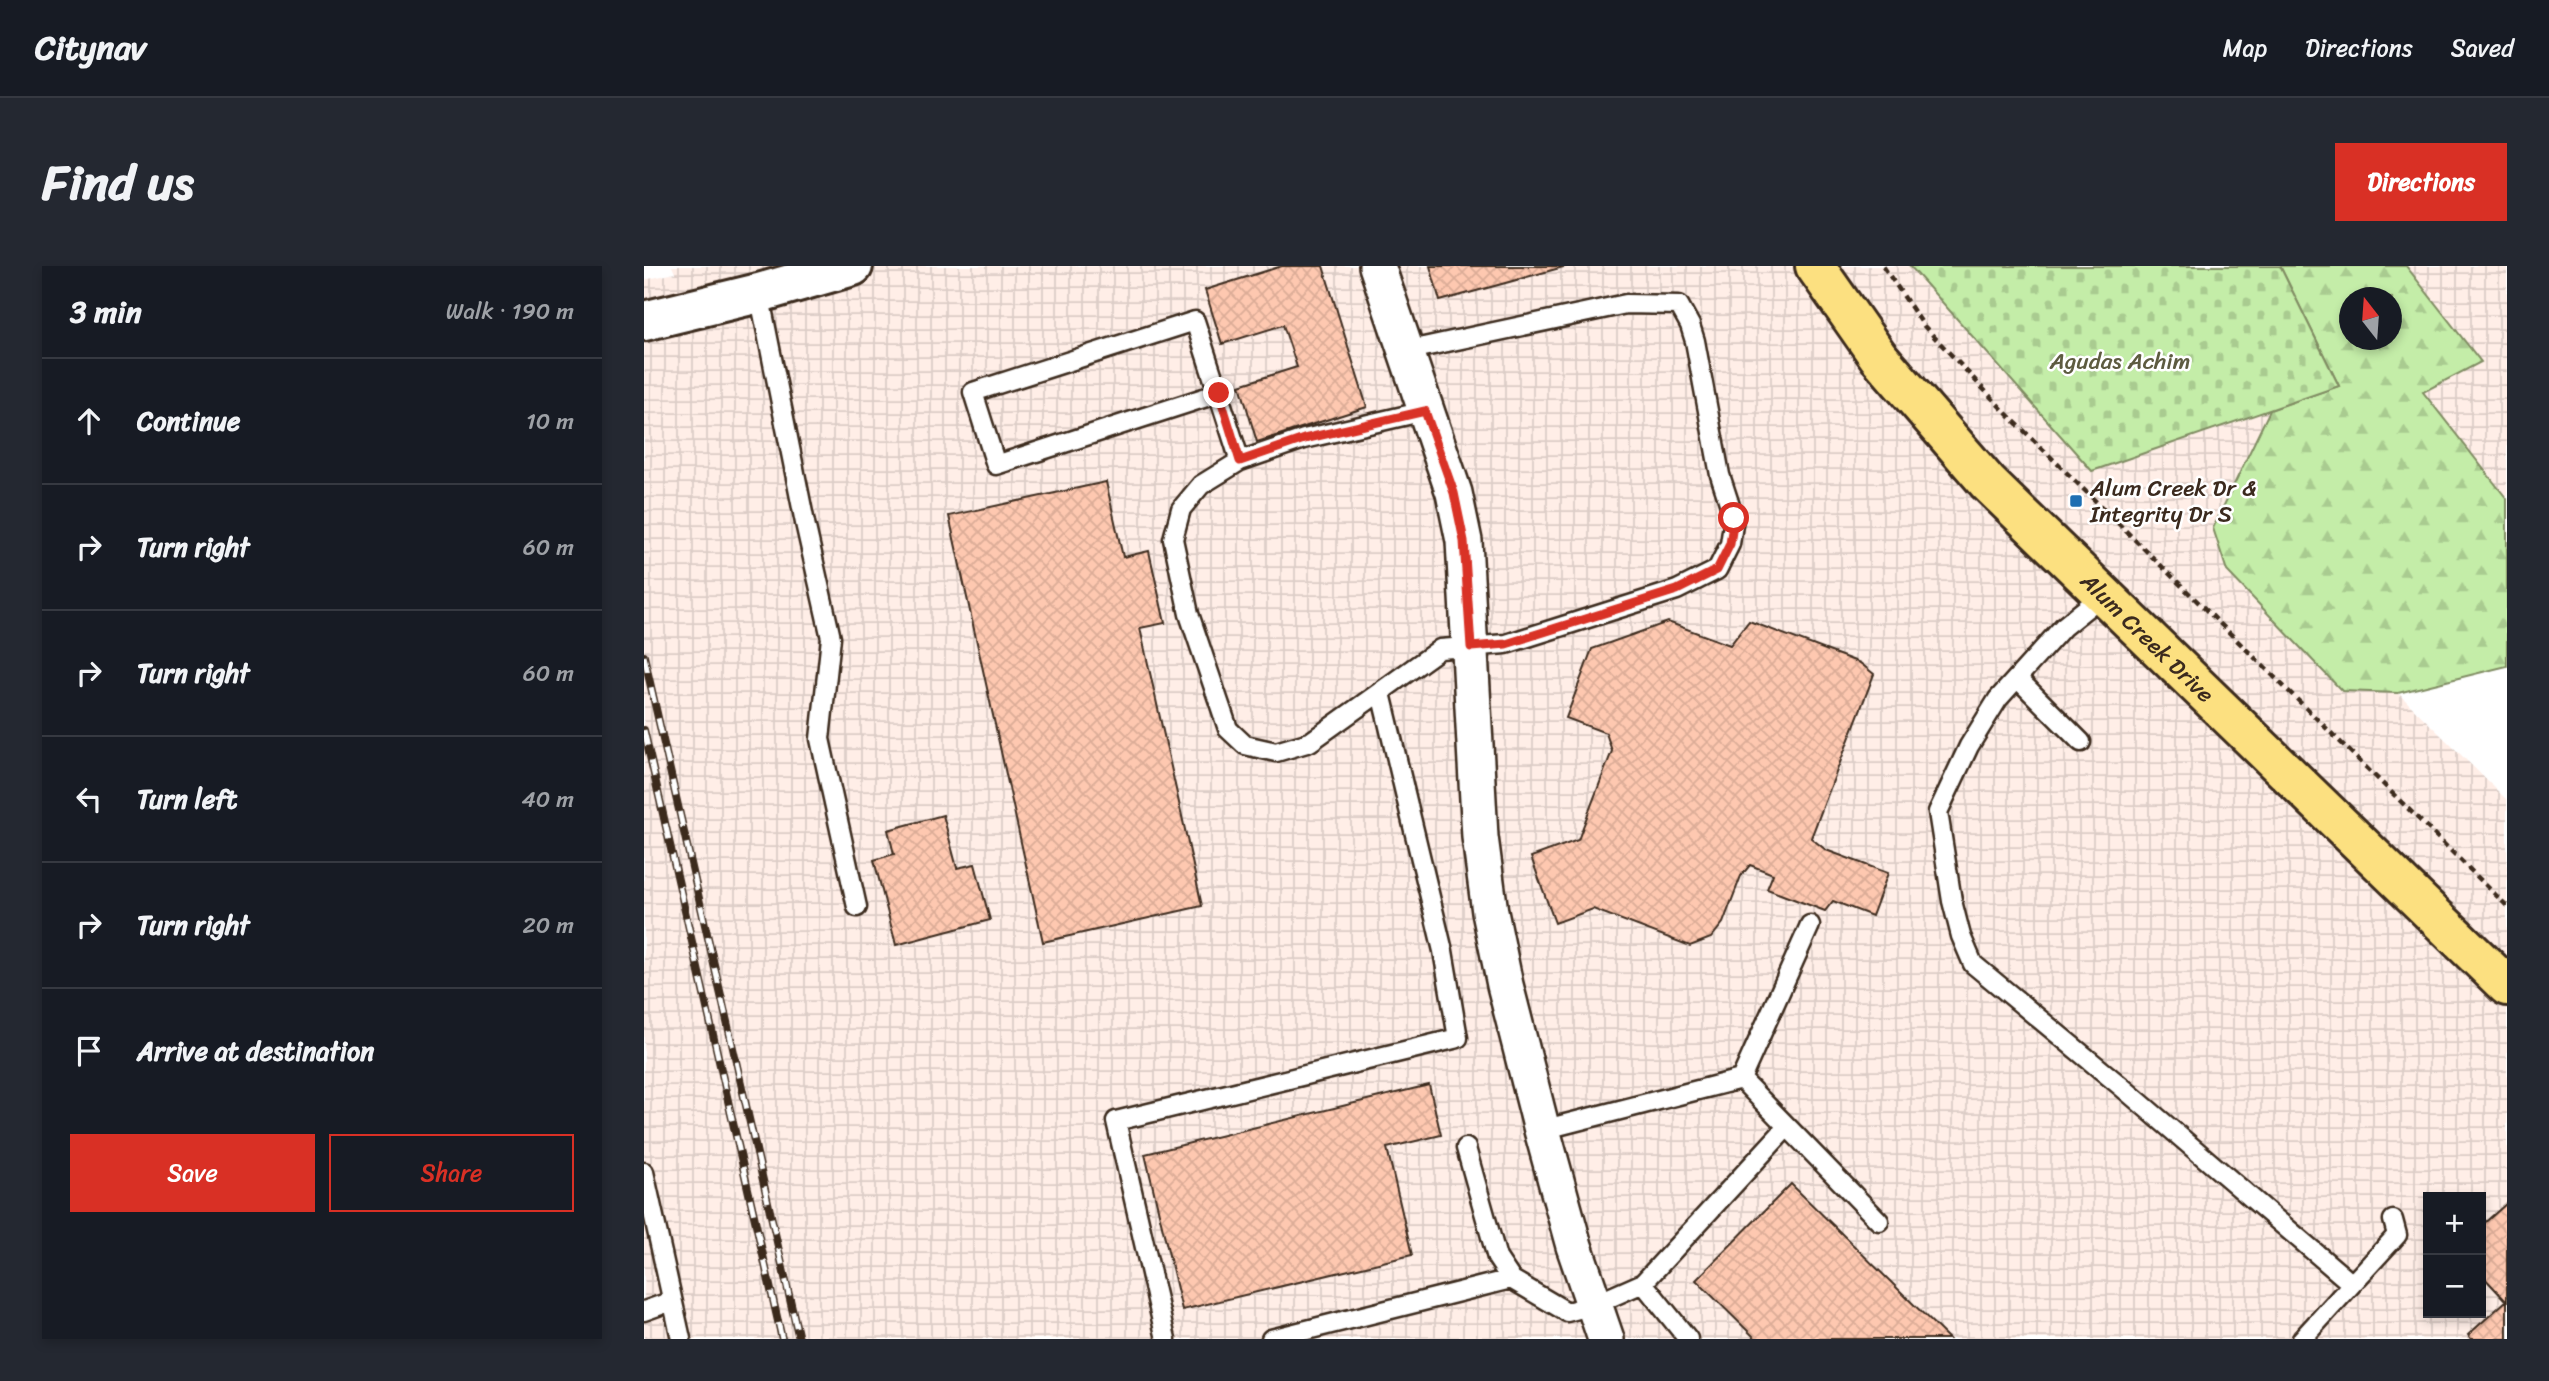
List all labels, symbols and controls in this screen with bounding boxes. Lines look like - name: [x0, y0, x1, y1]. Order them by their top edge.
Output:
- text: Citynav: [35, 19, 146, 77]
- text: Map: [2223, 27, 2267, 69]
- text: Directions: [2305, 27, 2413, 69]
- text: Saved: [2451, 27, 2514, 69]
- text: Find us: [42, 139, 194, 226]
- button: Directions: [2335, 143, 2507, 221]
- text: 3 min: [70, 285, 142, 339]
- north arrow: [2339, 287, 2402, 350]
- text: Walk · 190 m: [446, 291, 574, 332]
- park label: Agudas Achim: [2049, 341, 2190, 382]
- route end: [1203, 377, 1234, 408]
- text: Continue: [137, 398, 240, 444]
- text: 10 m: [526, 401, 574, 442]
- icon: ahead: [70, 402, 108, 440]
- place label: Alum Creek Dr & Integrity Dr S: [2089, 468, 2256, 535]
- marker: Alum Creek Dr & Integrity Dr S: [2068, 493, 2084, 509]
- route start: [1718, 502, 1749, 533]
- text: Turn right: [137, 524, 250, 570]
- text: 60 m: [523, 527, 574, 568]
- icon: right: [70, 528, 108, 566]
- street label: Alum Creek Drive: [2070, 561, 2225, 713]
- text: Turn right: [137, 650, 250, 696]
- text: 60 m: [523, 653, 574, 694]
- icon: right: [70, 654, 108, 692]
- text: Turn left: [137, 776, 237, 822]
- text: 40 m: [521, 779, 574, 820]
- icon: left: [70, 780, 108, 818]
- text: Turn right: [137, 902, 250, 948]
- text: 20 m: [523, 905, 574, 946]
- icon: right: [70, 906, 108, 944]
- text: Arrive at destination: [137, 1028, 374, 1074]
- icon: arrive: [70, 1032, 108, 1070]
- button: Save: [70, 1134, 315, 1212]
- button: Share: [329, 1134, 574, 1212]
- map controls: [2423, 1192, 2486, 1318]
- button: +: [2423, 1192, 2486, 1255]
- button: −: [2423, 1255, 2486, 1318]

